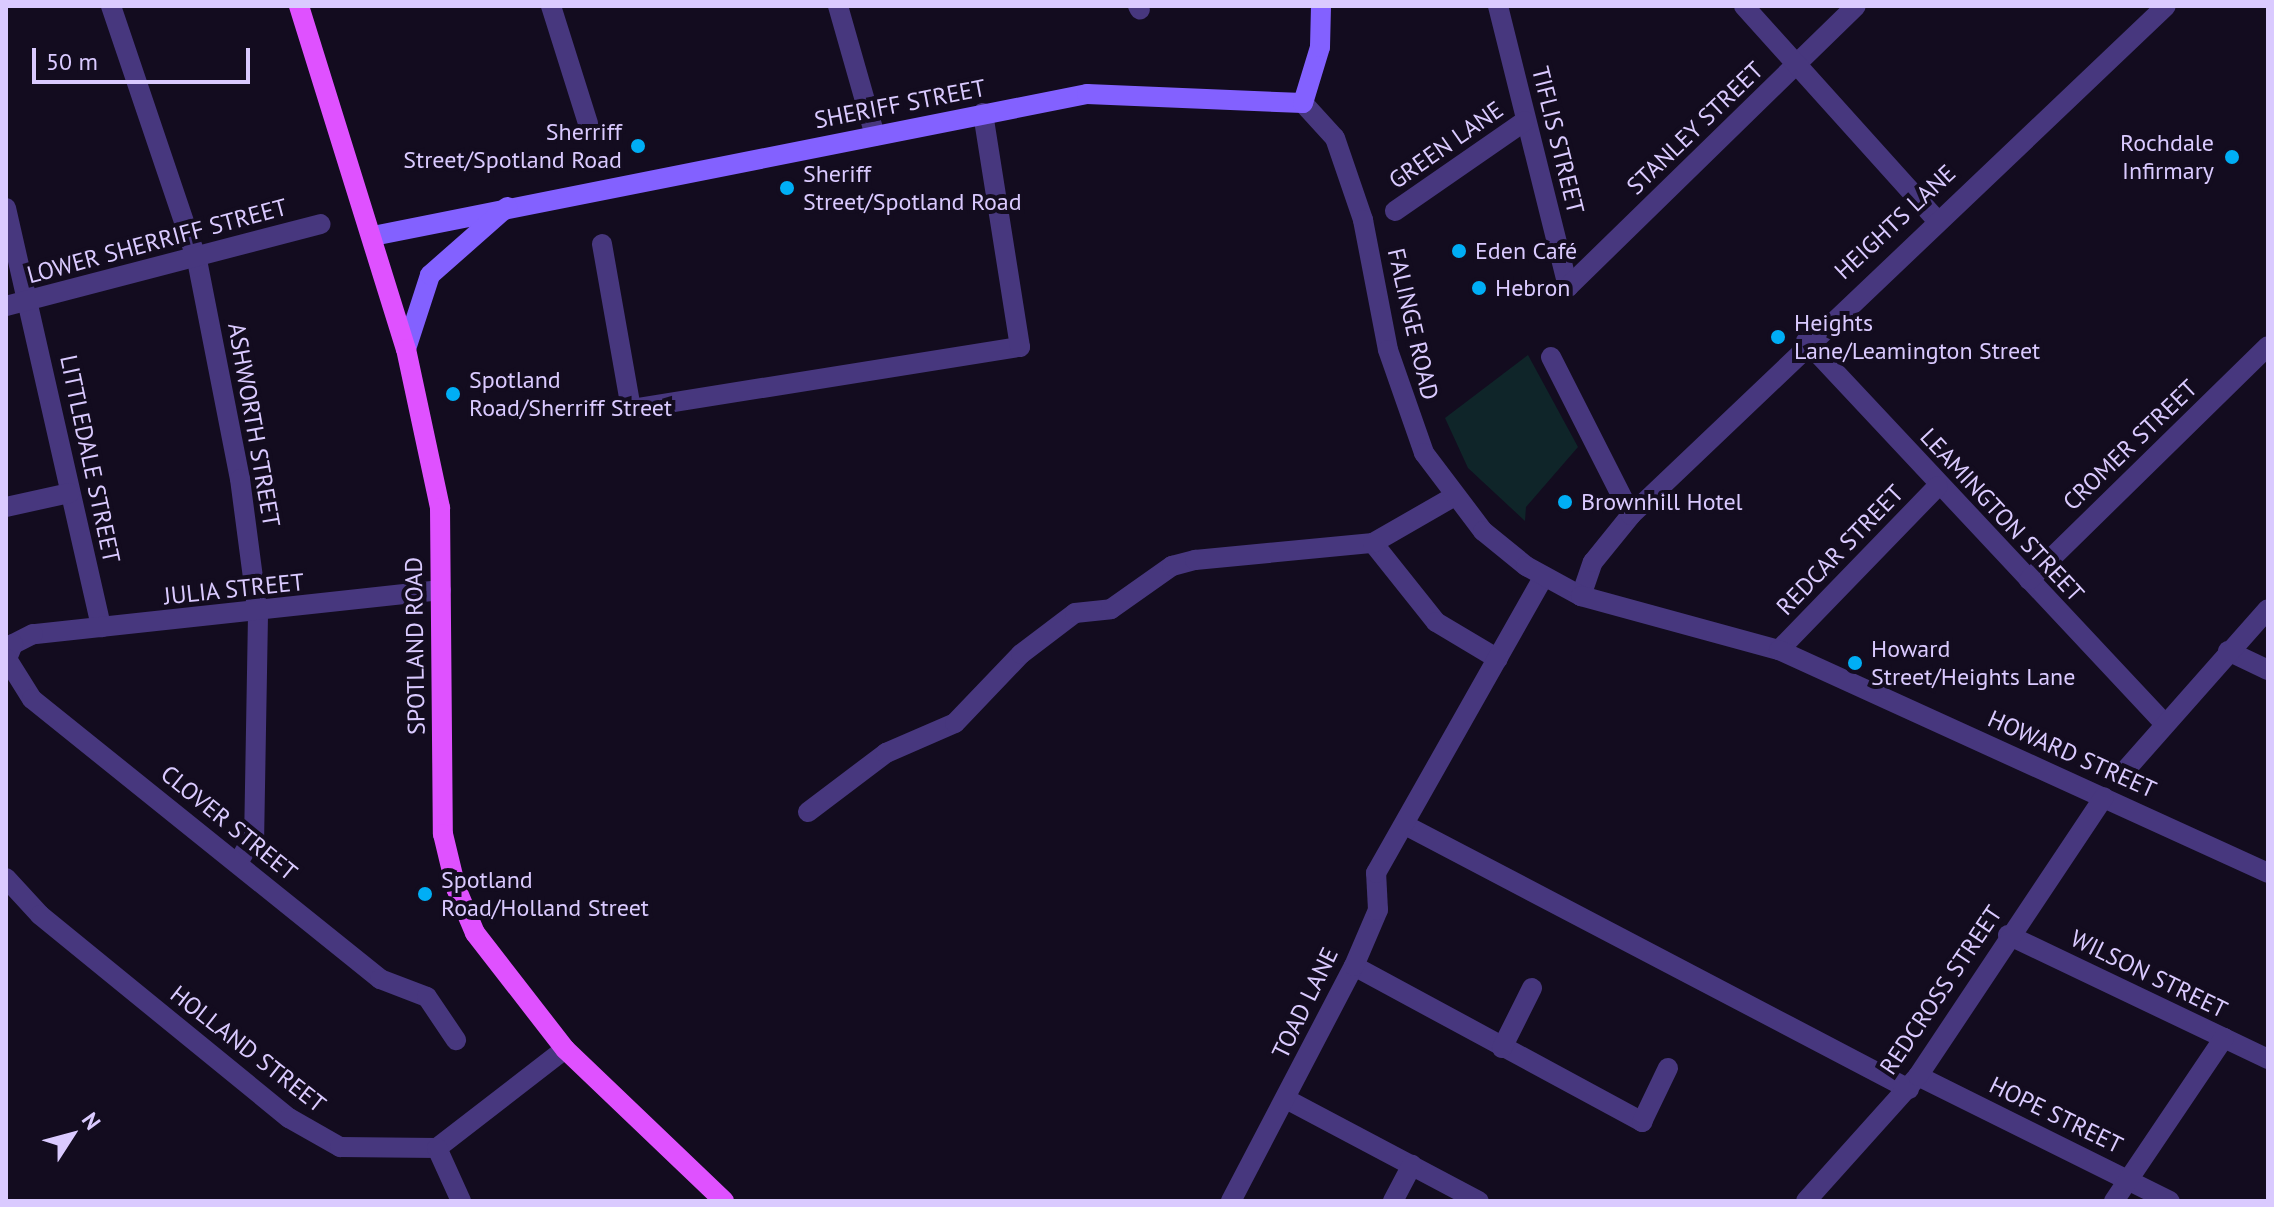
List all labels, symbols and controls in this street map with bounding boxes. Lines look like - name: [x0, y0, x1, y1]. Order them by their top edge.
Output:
- scale bar: [36, 32, 254, 82]
- text: 50 m: [46, 46, 98, 77]
- street label: STANLEY STREET: [1621, 55, 1769, 201]
- street label: TIFLIS STREET: [1526, 63, 1590, 217]
- street label: SHERIFF STREET: [812, 73, 988, 135]
- street label: GREEN LANE: [1383, 95, 1509, 195]
- place label: Sherriff Street/Spotland Road: [403, 118, 622, 174]
- place label: Rochdale Infirmary: [2120, 129, 2214, 185]
- marker: Sherriff Street/Spotland Road: [629, 137, 647, 155]
- marker: Rochdale Infirmary: [2221, 146, 2243, 168]
- street label: HEIGHTS LANE: [1829, 159, 1961, 285]
- place label: Sheriff Street/Spotland Road: [803, 160, 1022, 216]
- marker: Sheriff Street/Spotland Road: [778, 179, 796, 197]
- street label: LOWER SHERRIFF STREET: [24, 192, 290, 290]
- place label: Eden Café: [1475, 237, 1577, 265]
- marker: Eden Café: [1450, 242, 1468, 260]
- street label: FALINGE ROAD: [1382, 245, 1444, 403]
- place label: Hebron: [1495, 274, 1570, 302]
- marker: Hebron: [1470, 279, 1488, 297]
- place label: Heights Lane/Leamington Street: [1794, 309, 2040, 365]
- street label: ASHWORTH STREET: [222, 321, 286, 529]
- marker: Heights Lane/Leamington Street: [1769, 328, 1787, 346]
- street label: LITTLEDALE STREET: [54, 352, 126, 566]
- place label: Spotland Road/Sherriff Street: [469, 366, 672, 422]
- street label: CROMER STREET: [2057, 374, 2203, 516]
- marker: Spotland Road/Sherriff Street: [444, 385, 462, 403]
- street label: LEAMINGTON STREET: [1914, 422, 2090, 608]
- street label: REDCAR STREET: [1771, 479, 1909, 621]
- place label: Brownhill Hotel: [1581, 488, 1743, 516]
- marker: Brownhill Hotel: [1556, 493, 1574, 511]
- street label: SPOTLAND ROAD: [399, 557, 431, 735]
- street label: JULIA STREET: [162, 567, 306, 611]
- place label: Howard Street/Heights Lane: [1871, 635, 2075, 691]
- marker: Howard Street/Heights Lane: [1846, 654, 1864, 672]
- street label: HOWARD STREET: [1983, 704, 2161, 804]
- street label: CLOVER STREET: [155, 759, 303, 887]
- place label: Spotland Road/Holland Street: [441, 866, 649, 922]
- marker: Spotland Road/Holland Street: [416, 885, 434, 903]
- street label: REDCROSS STREET: [1874, 900, 2008, 1080]
- street label: WILSON STREET: [2066, 924, 2232, 1024]
- street label: TOAD LANE: [1266, 943, 1344, 1063]
- street label: HOLLAND STREET: [165, 979, 331, 1119]
- street label: HOPE STREET: [1985, 1070, 2127, 1160]
- north arrow: [32, 1095, 112, 1175]
- text: N: [76, 1107, 107, 1135]

